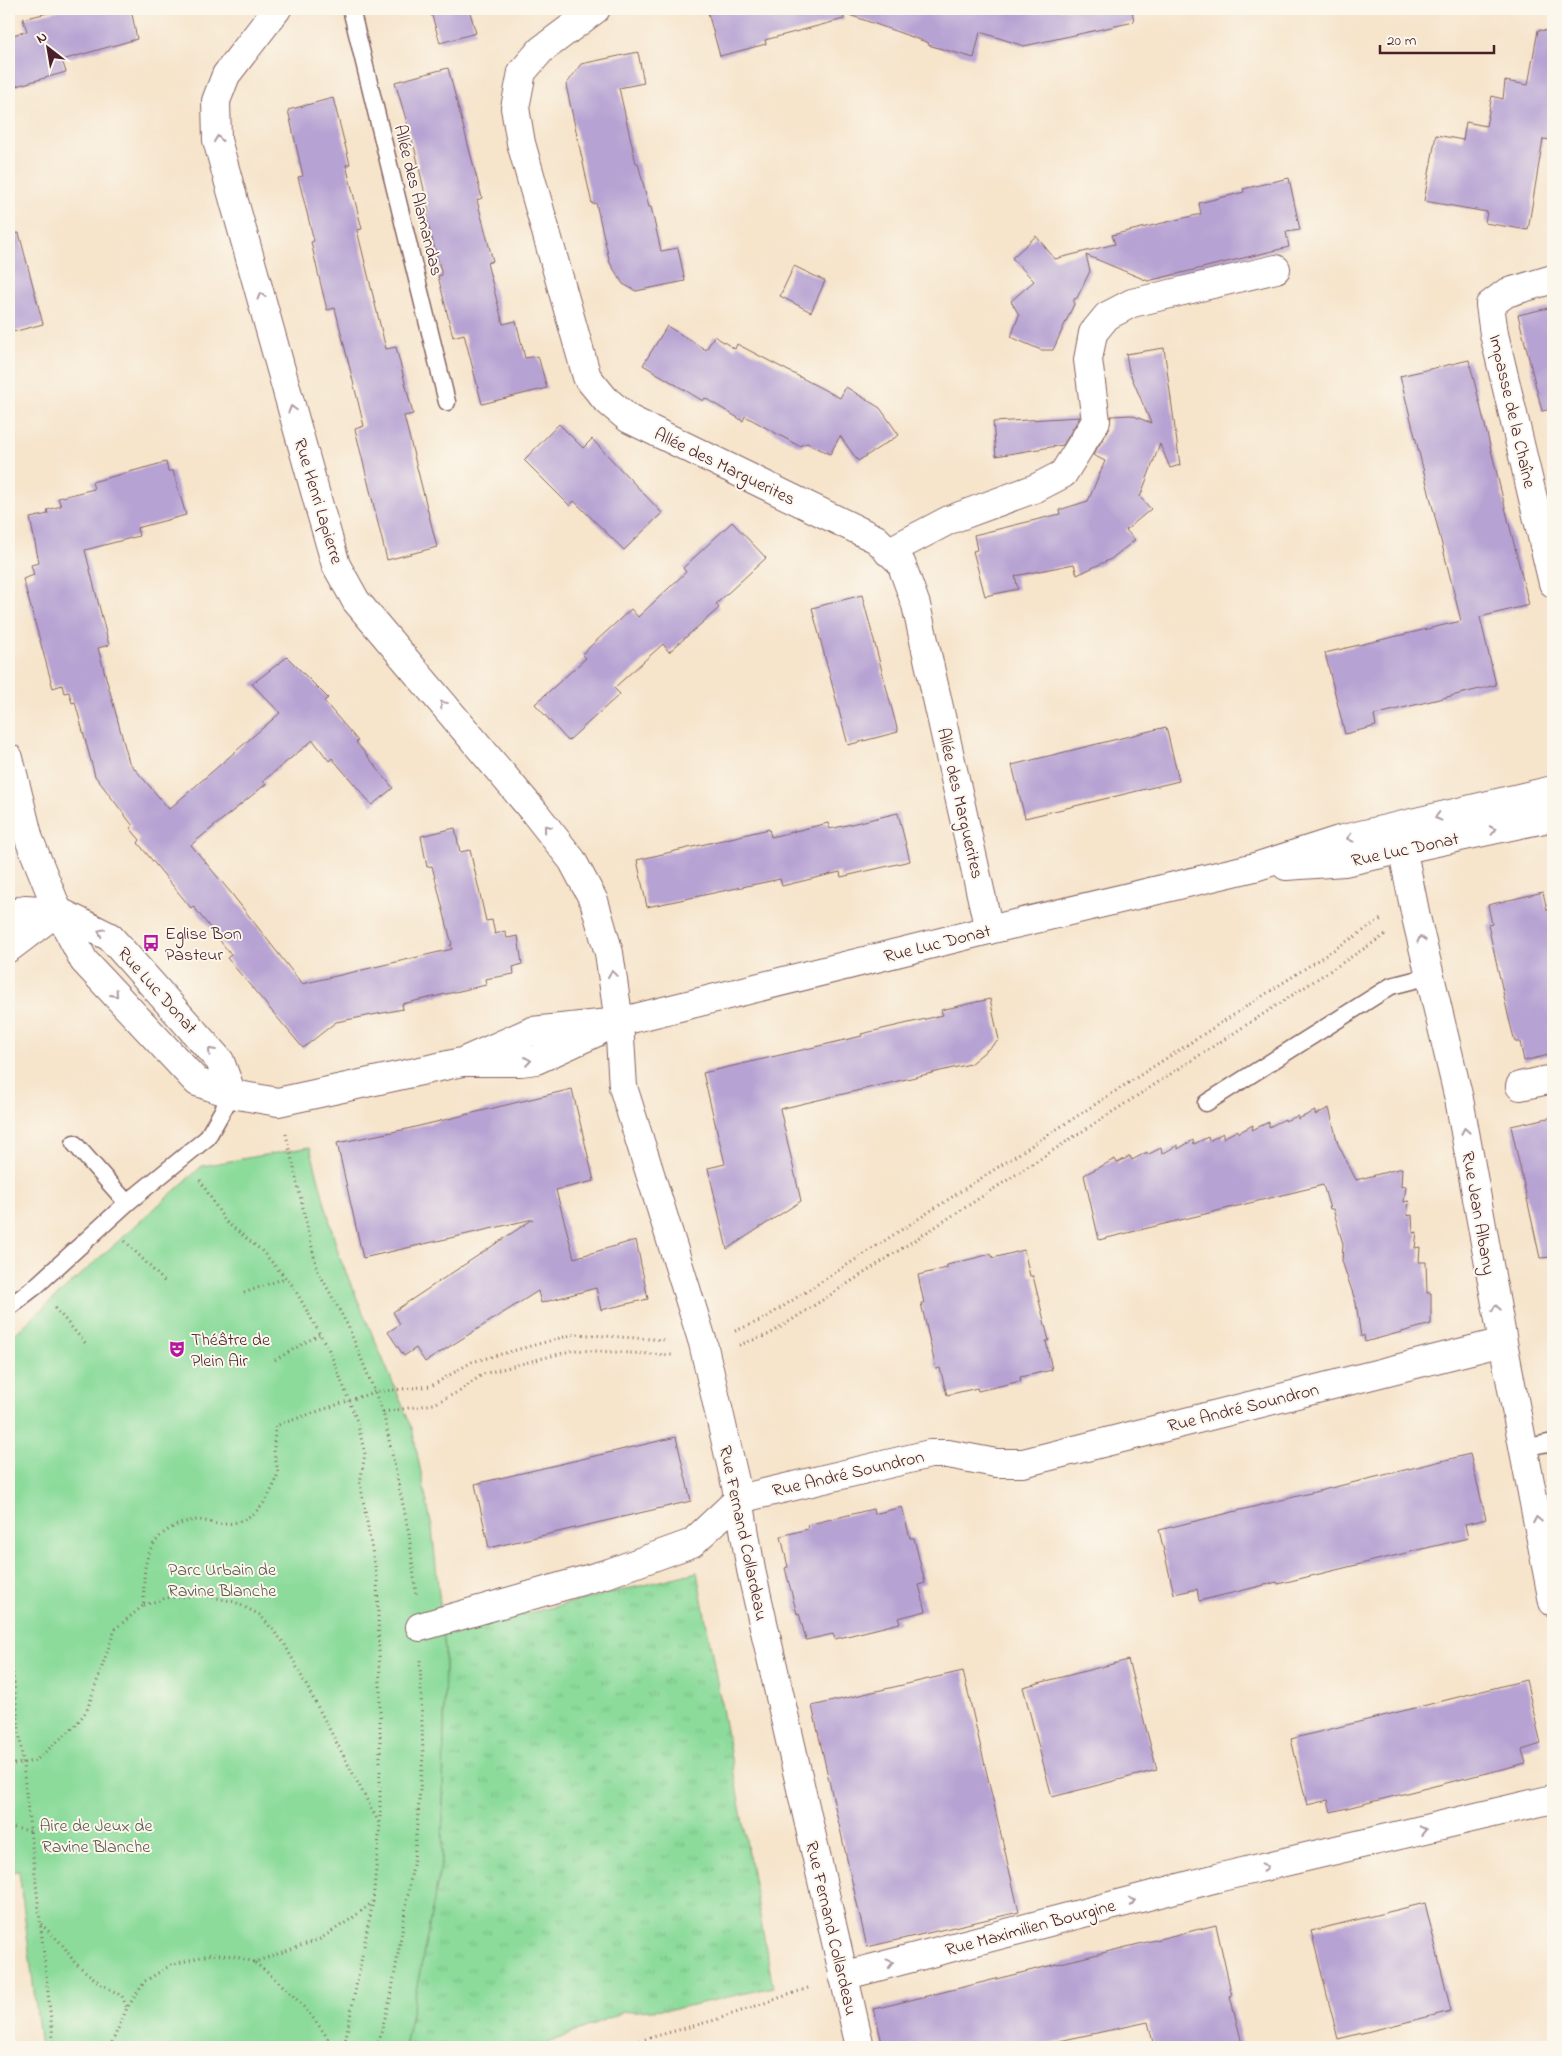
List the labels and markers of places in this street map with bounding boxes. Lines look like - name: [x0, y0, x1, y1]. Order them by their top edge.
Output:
- place label: Eglise Bon Pasteur: [165, 922, 242, 969]
- bus stop icon: Eglise Bon Pasteur: [141, 933, 161, 953]
- place label: Théâtre de Plein Air: [191, 1328, 271, 1375]
- theatre icon: Théâtre de Plein Air: [167, 1339, 187, 1359]

